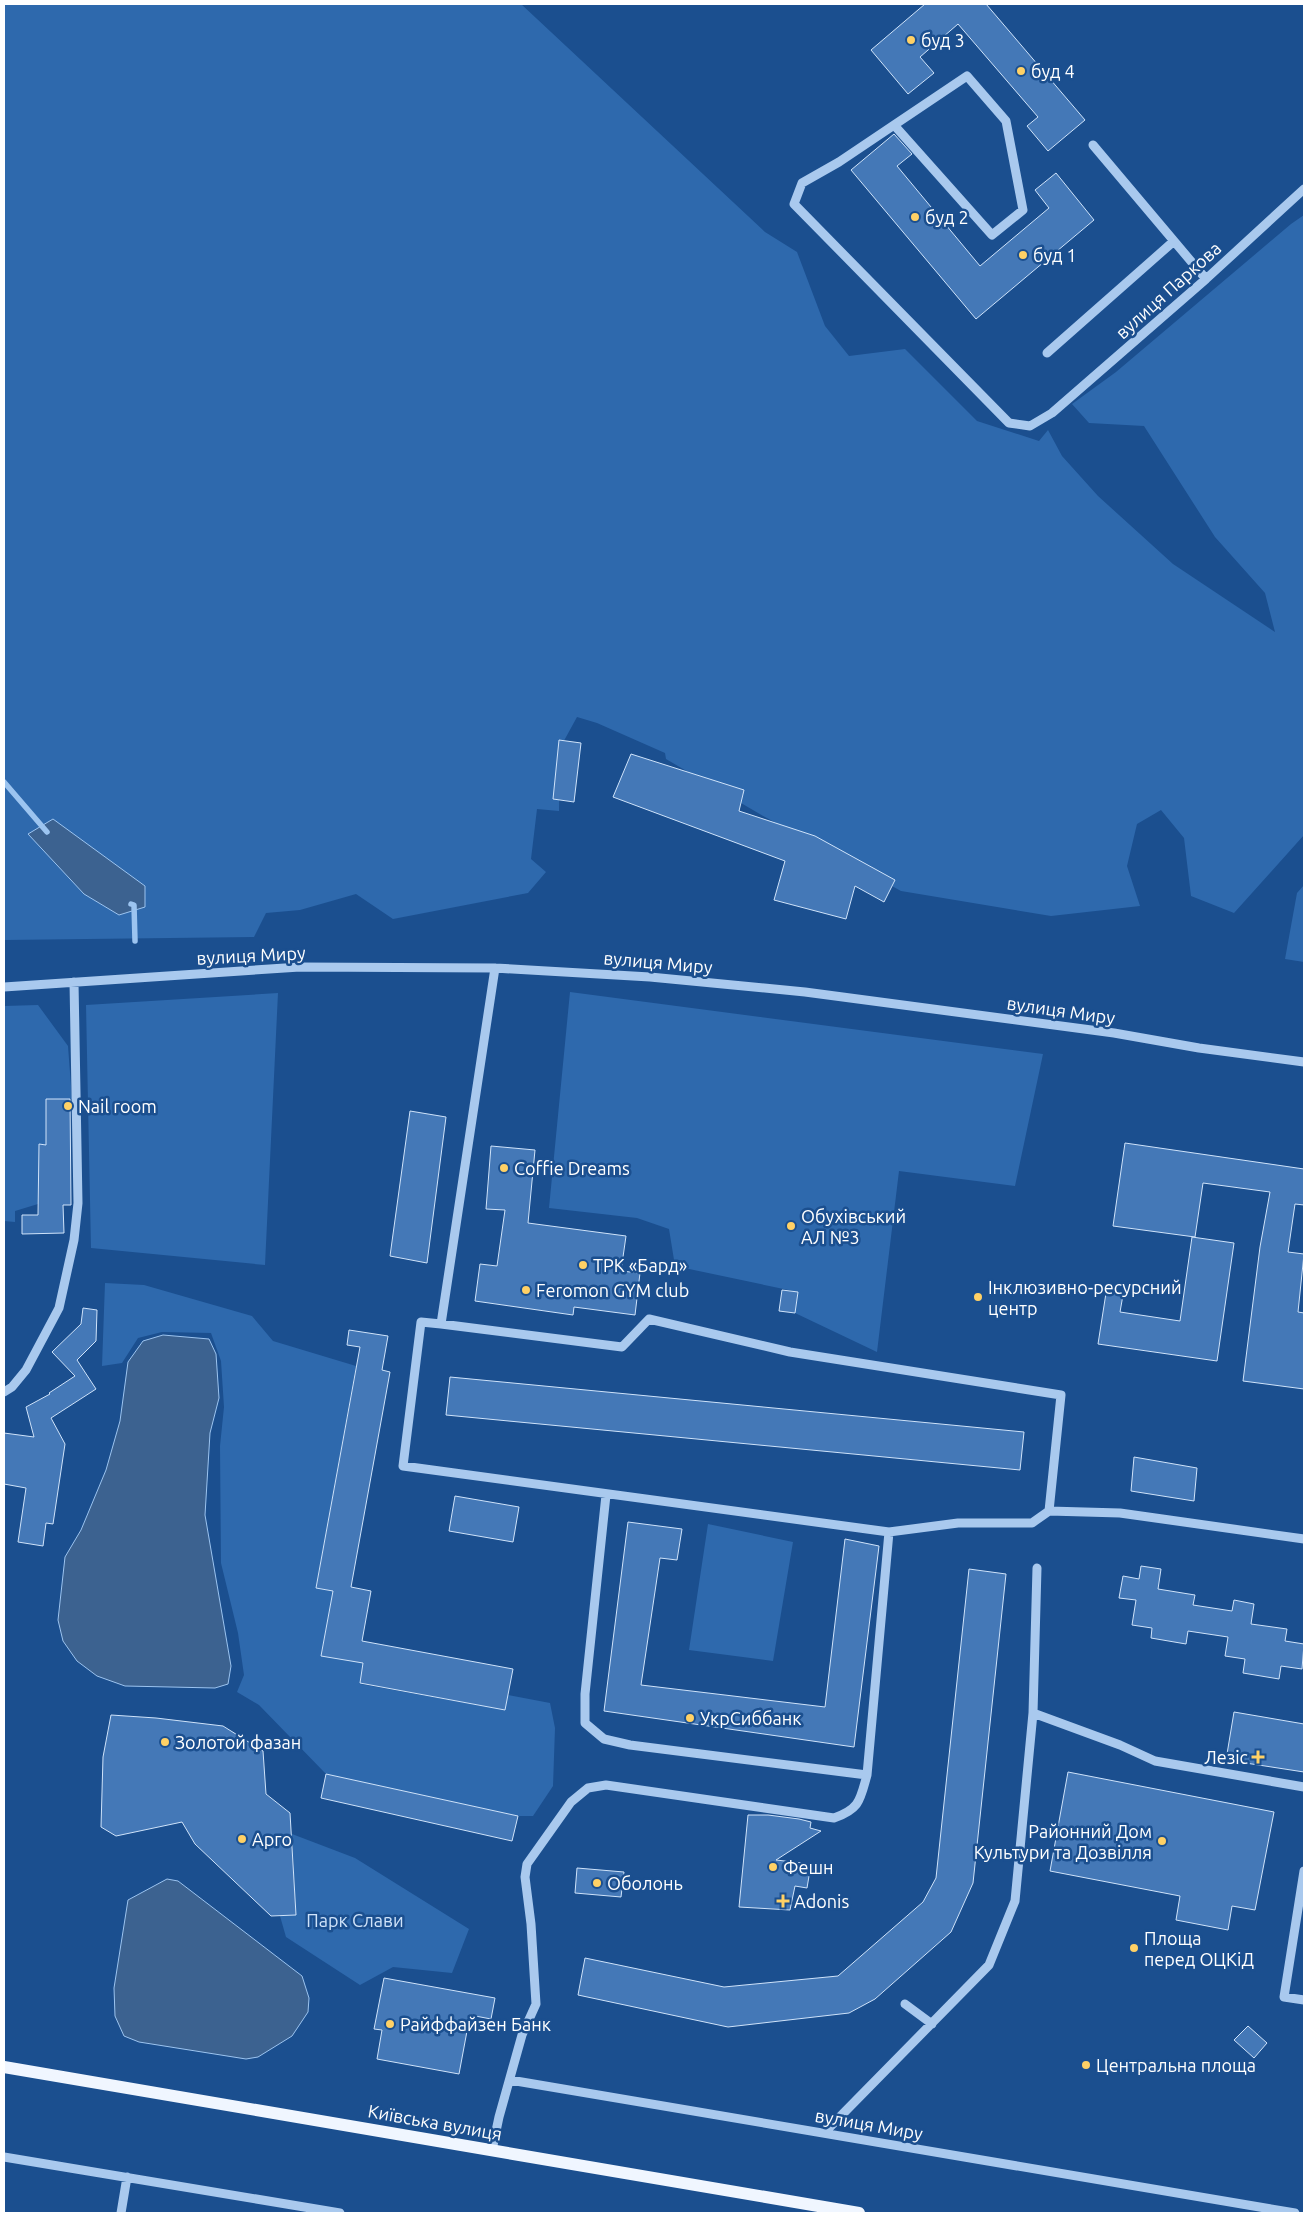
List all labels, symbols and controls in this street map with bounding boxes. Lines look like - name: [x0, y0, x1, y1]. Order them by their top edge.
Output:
- place label: буд 3: [921, 30, 965, 50]
- marker: буд 3: [905, 34, 917, 46]
- place label: буд 4: [1031, 61, 1075, 81]
- marker: буд 4: [1015, 65, 1027, 77]
- place label: буд 2: [925, 207, 969, 227]
- marker: буд 2: [909, 211, 921, 223]
- street label: вулиця Паркова: [1111, 238, 1225, 342]
- place label: буд 1: [1033, 245, 1077, 265]
- marker: буд 1: [1017, 249, 1029, 261]
- street label: вулиця Миру: [196, 942, 306, 968]
- street label: вулиця Миру: [603, 947, 714, 977]
- street label: вулиця Миру: [1006, 992, 1117, 1028]
- place label: Nail room: [78, 1096, 157, 1116]
- marker: Nail room: [62, 1100, 74, 1112]
- place label: Coffie Dreams: [514, 1158, 630, 1178]
- marker: Coffie Dreams: [498, 1162, 510, 1174]
- place label: Обухівський АЛ №3: [801, 1206, 906, 1247]
- marker: Обухівський АЛ №3: [785, 1220, 797, 1232]
- place label: ТРК «Бард»: [593, 1255, 687, 1275]
- marker: ТРК «Бард»: [577, 1259, 589, 1271]
- place label: Інклюзивно-ресурсний центр: [988, 1277, 1182, 1318]
- place label: Feromon GYM club: [536, 1280, 689, 1300]
- marker: Feromon GYM club: [520, 1284, 532, 1296]
- marker: Інклюзивно-ресурсний центр: [972, 1291, 984, 1303]
- place label: УкрСиббанк: [700, 1708, 802, 1728]
- marker: УкрСиббанк: [684, 1712, 696, 1724]
- place label: Золотой фазан: [175, 1732, 301, 1752]
- marker: Золотой фазан: [159, 1736, 171, 1748]
- place label: Лезіс: [1204, 1747, 1248, 1767]
- marker: Лезіс: [1252, 1751, 1264, 1763]
- place label: Районний Дом Культури та Дозвілля: [974, 1821, 1152, 1862]
- place label: Арго: [252, 1829, 292, 1849]
- marker: Арго: [236, 1833, 248, 1845]
- marker: Районний Дом Культури та Дозвілля: [1156, 1835, 1168, 1847]
- place label: Фешн: [783, 1857, 834, 1877]
- marker: Фешн: [767, 1861, 779, 1873]
- place label: Оболонь: [607, 1873, 683, 1893]
- marker: Оболонь: [591, 1877, 603, 1889]
- place label: Adonis: [794, 1891, 849, 1911]
- marker: Adonis: [776, 1894, 790, 1908]
- park label: Парк Слави: [306, 1910, 404, 1930]
- place label: Площа перед ОЦКіД: [1144, 1928, 1254, 1969]
- marker: Площа перед ОЦКіД: [1128, 1942, 1140, 1954]
- place label: Райффайзен Банк: [400, 2014, 551, 2034]
- marker: Райффайзен Банк: [384, 2018, 396, 2030]
- place label: Центральна площа: [1096, 2055, 1256, 2075]
- marker: Центральна площа: [1080, 2059, 1092, 2071]
- street label: Київська вулиця: [366, 2100, 504, 2144]
- street label: вулиця Миру: [813, 2105, 925, 2143]

